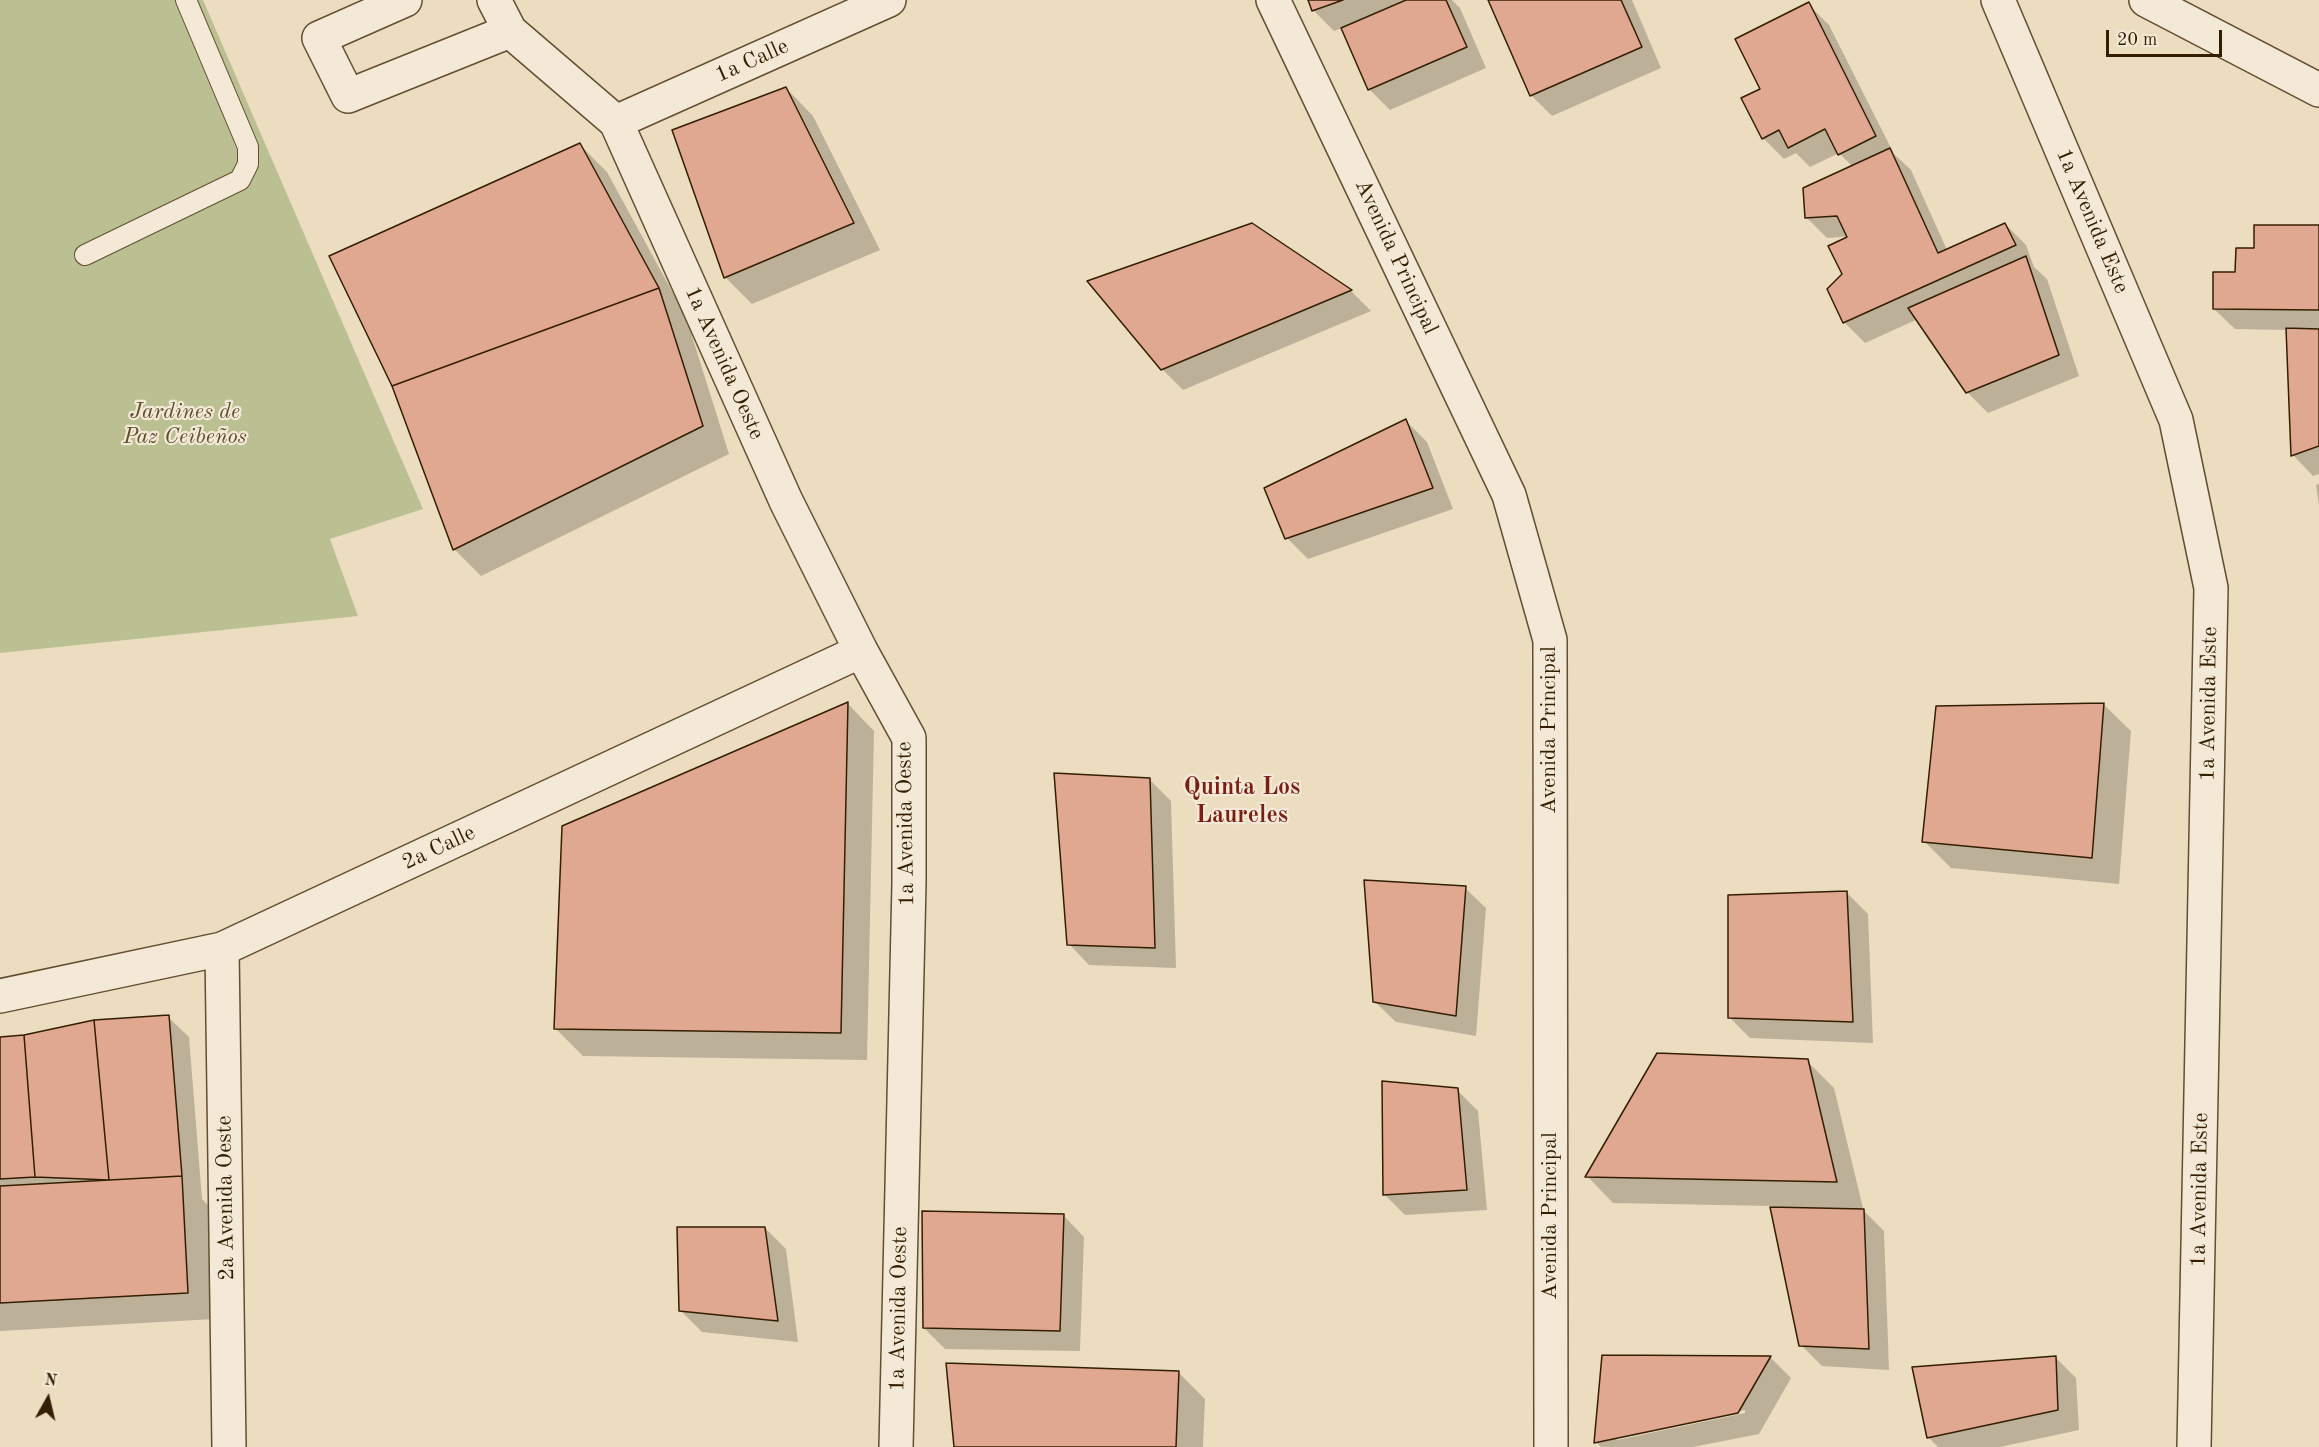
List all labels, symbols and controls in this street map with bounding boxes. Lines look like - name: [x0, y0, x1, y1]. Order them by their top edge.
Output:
- scale bar: [2109, 18, 2224, 56]
- text: 20 m: [2117, 31, 2157, 49]
- street label: 1a Calle: [711, 33, 793, 89]
- street label: 1a Avenida Este: [2050, 145, 2134, 297]
- street label: Avenida Principal: [1349, 175, 1443, 339]
- street label: 1a Avenida Oeste: [678, 282, 770, 444]
- park label: Jardines de Paz Ceibeños: [123, 399, 247, 451]
- street label: 1a Avenida Este: [2194, 626, 2224, 782]
- street label: Avenida Principal: [1536, 646, 1562, 814]
- street label: 1a Avenida Oeste: [891, 741, 921, 907]
- district label: Quinta Los Laureles: [1184, 774, 1300, 830]
- street label: 2a Calle: [398, 820, 480, 876]
- street label: 1a Avenida Este: [2185, 1112, 2215, 1268]
- street label: 2a Avenida Oeste: [211, 1115, 241, 1281]
- street label: Avenida Principal: [1537, 1132, 1563, 1300]
- street label: 1a Avenida Oeste: [884, 1226, 914, 1392]
- north arrow: [18, 1369, 78, 1429]
- text: N: [43, 1372, 58, 1390]

